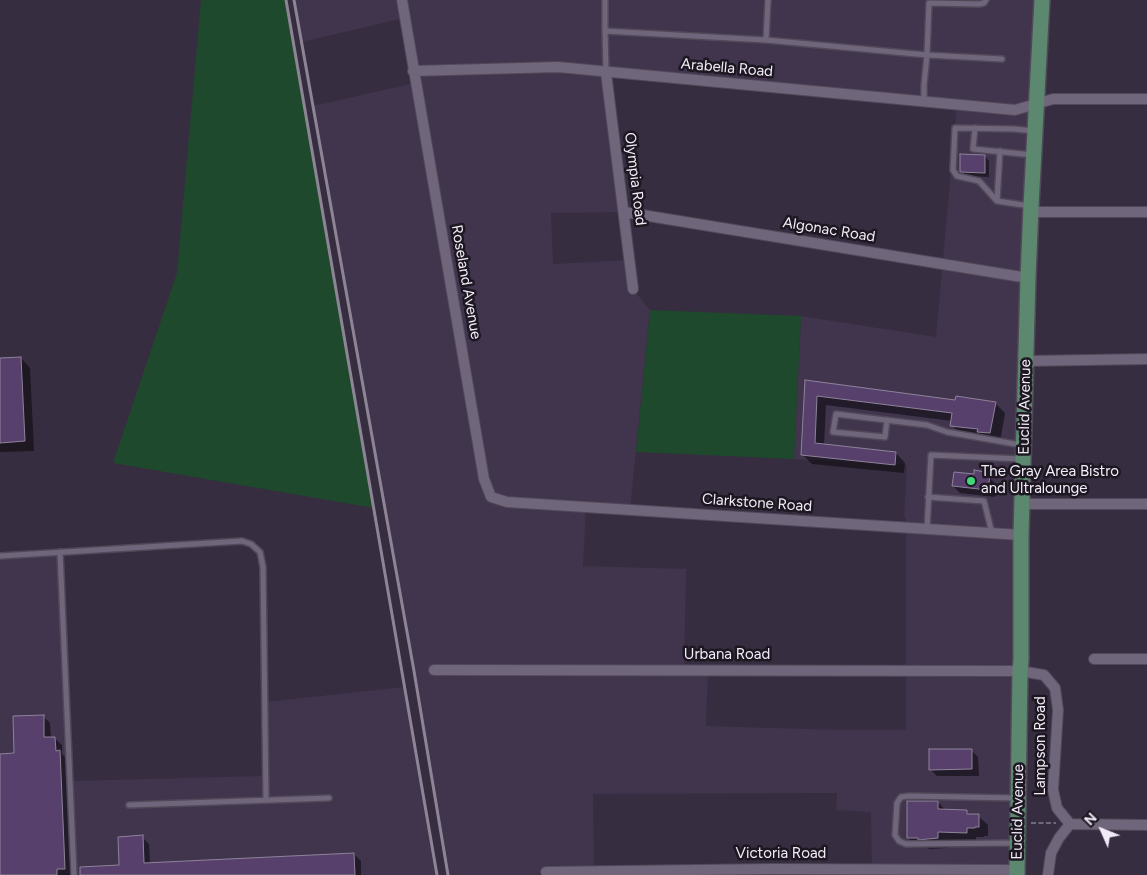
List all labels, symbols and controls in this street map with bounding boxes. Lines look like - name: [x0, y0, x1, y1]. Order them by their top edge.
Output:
- street label: Arabella Road: [680, 55, 774, 81]
- street label: Olympia Road: [620, 131, 650, 227]
- street label: Algonac Road: [782, 214, 876, 246]
- street label: Roseland Avenue: [447, 223, 485, 341]
- street label: Euclid Avenue: [1015, 359, 1035, 455]
- place label: The Gray Area Bistro and Ultralounge: [981, 463, 1119, 498]
- marker: The Gray Area Bistro and Ultralounge: [965, 475, 977, 487]
- street label: Clarkstone Road: [701, 490, 813, 516]
- street label: Urbana Road: [684, 646, 770, 664]
- street label: Lampson Road: [1032, 696, 1050, 796]
- street label: Euclid Avenue: [1008, 764, 1028, 860]
- north arrow: [1077, 805, 1127, 855]
- text: N: [1081, 809, 1101, 829]
- street label: Victoria Road: [736, 845, 826, 863]

